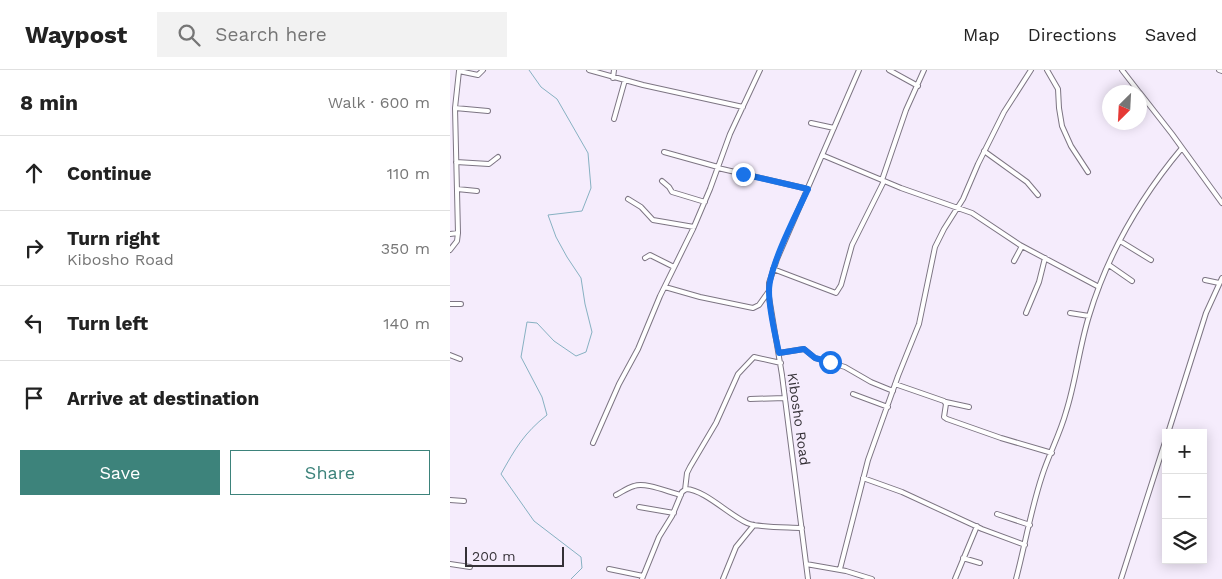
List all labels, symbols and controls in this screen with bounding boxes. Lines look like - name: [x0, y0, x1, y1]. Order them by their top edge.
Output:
- search box: [157, 12, 507, 57]
- text: Waypost: [25, 21, 127, 49]
- icon: search: [175, 21, 203, 49]
- text: Search here: [215, 23, 327, 46]
- text: Map: [963, 24, 1000, 45]
- text: Directions: [1028, 24, 1117, 45]
- text: Saved: [1145, 24, 1197, 45]
- north arrow: [1102, 85, 1147, 130]
- text: 8 min: [20, 90, 78, 115]
- text: Walk · 600 m: [328, 93, 430, 112]
- icon: ahead: [20, 159, 48, 187]
- text: Continue: [67, 162, 151, 185]
- route end: [732, 163, 755, 186]
- text: 110 m: [387, 164, 430, 183]
- text: Turn right: [67, 227, 160, 250]
- icon: right: [20, 234, 48, 262]
- text: 350 m: [381, 239, 430, 258]
- text: Kibosho Road: [67, 250, 174, 269]
- icon: left: [20, 309, 48, 337]
- text: Turn left: [67, 312, 148, 335]
- text: 140 m: [383, 314, 430, 333]
- route start: [819, 351, 842, 374]
- street label: Kibosho Road: [785, 372, 813, 466]
- icon: arrive: [20, 384, 48, 412]
- text: Arrive at destination: [67, 387, 259, 410]
- map controls: [1162, 429, 1207, 564]
- button: +: [1162, 429, 1207, 474]
- button: Save: [20, 450, 220, 495]
- button: Share: [230, 450, 430, 495]
- button: −: [1162, 474, 1207, 519]
- button: layers: [1162, 519, 1207, 564]
- scale bar: [465, 544, 564, 567]
- text: 200 m: [472, 548, 516, 564]

